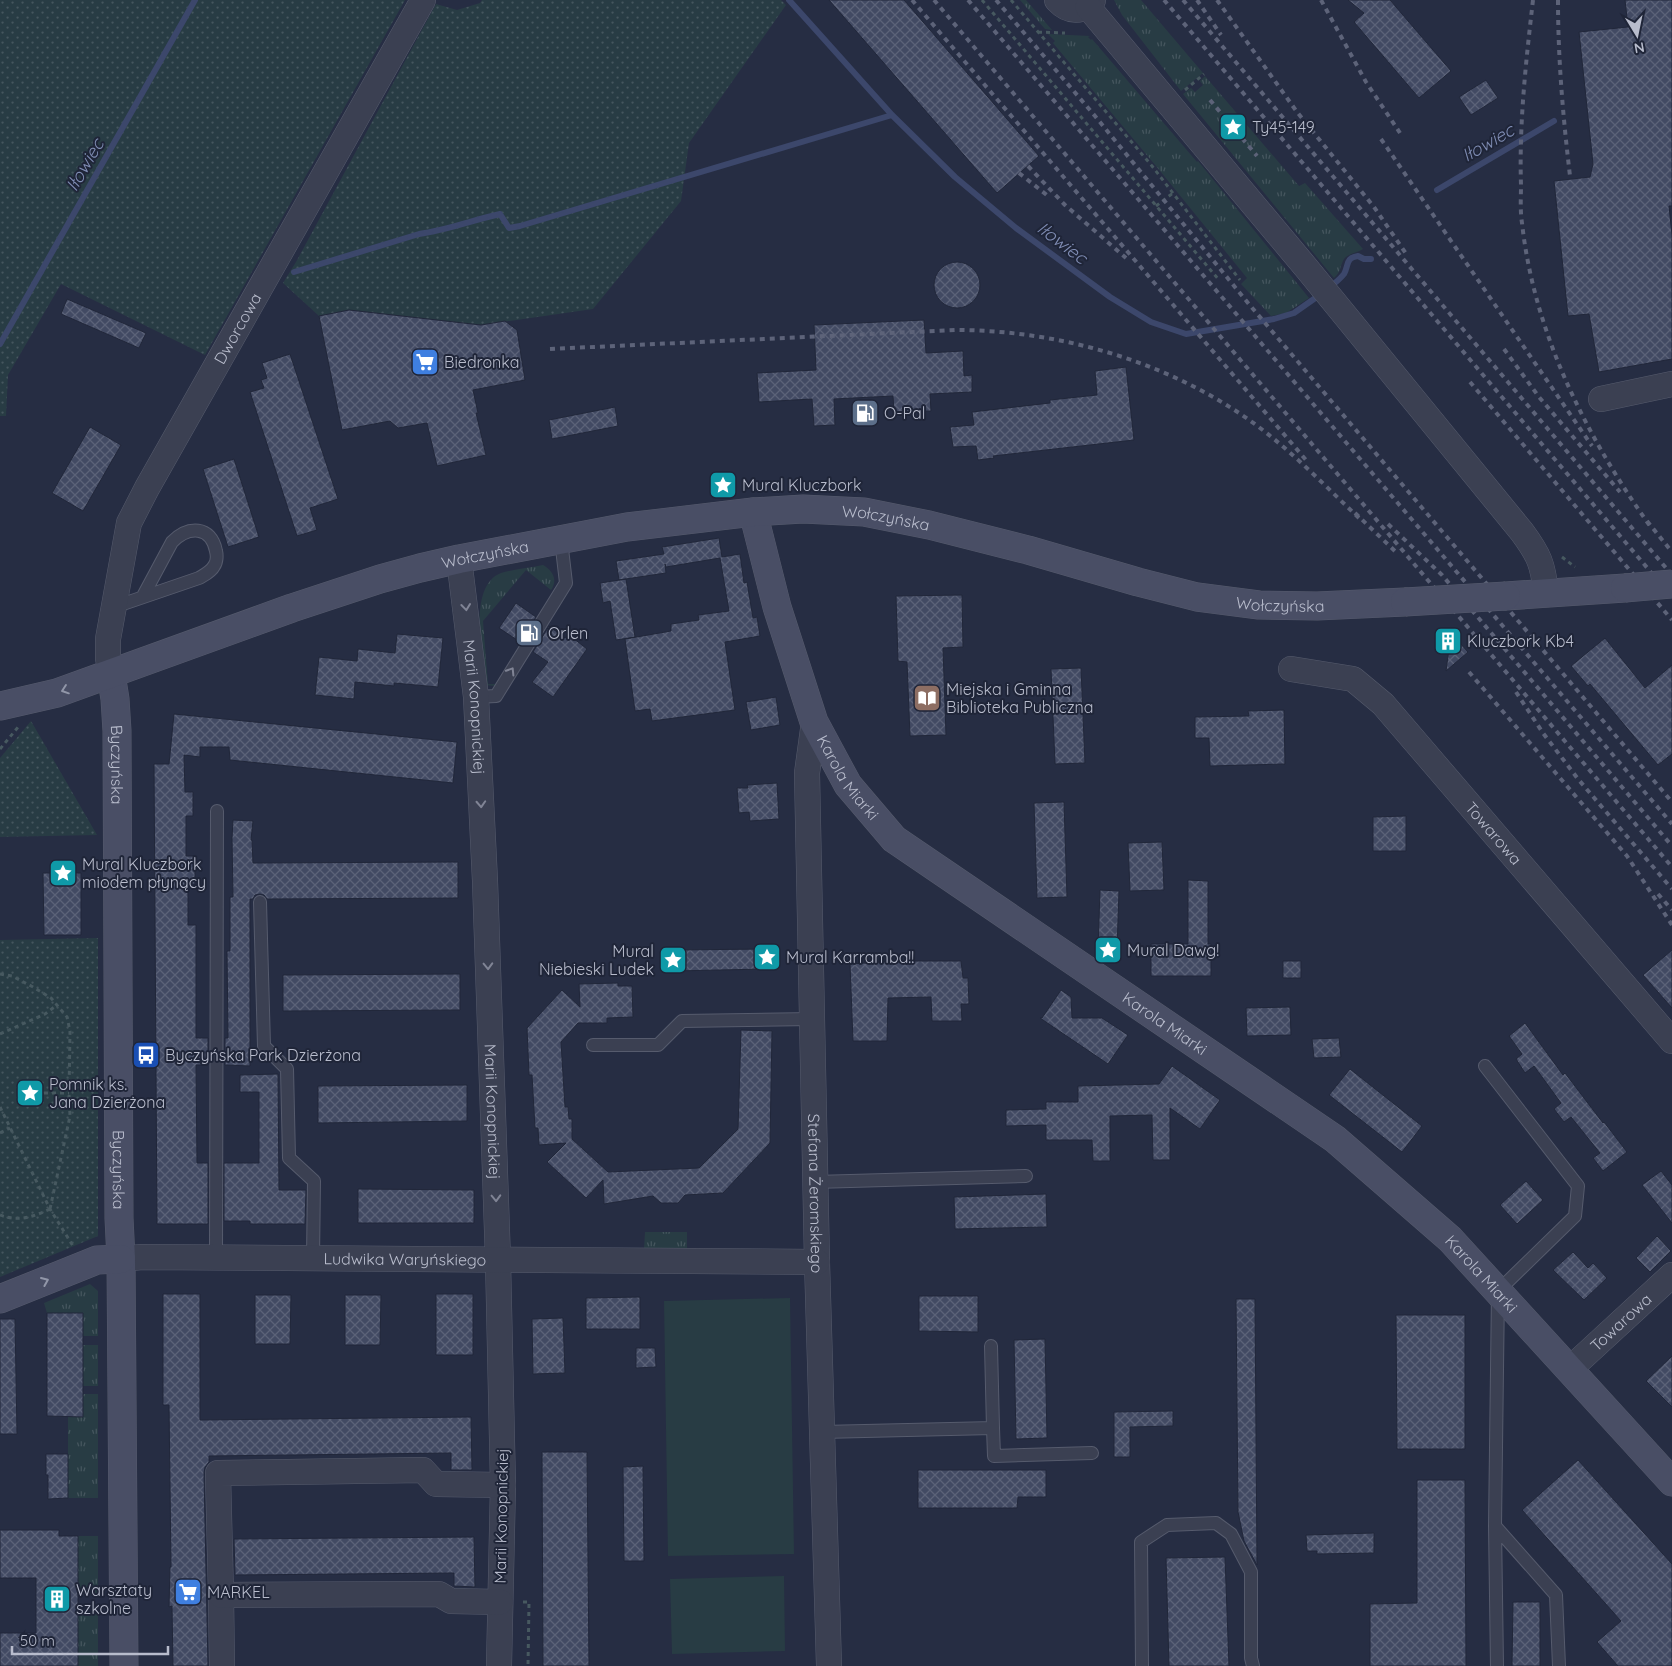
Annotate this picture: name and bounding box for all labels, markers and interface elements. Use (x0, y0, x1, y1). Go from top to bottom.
north arrow (1612, 10, 1662, 60)
text: N (1633, 38, 1646, 58)
place icon: Ty45-149 (1218, 112, 1248, 142)
place label: Ty45-149 (1252, 117, 1315, 137)
water label: Iłowiec (1458, 118, 1519, 167)
water label: Iłowiec (61, 133, 109, 195)
water label: Iłowiec (1033, 216, 1093, 270)
street label: Dworcowa (209, 289, 265, 368)
supermarket icon: Biedronka (410, 347, 440, 377)
place label: Biedronka (444, 352, 520, 372)
fuel station icon: O-Pal (850, 398, 880, 428)
place label: O-Pal (884, 403, 925, 423)
place icon: Mural Kluczbork (708, 470, 738, 500)
place label: Mural Kluczbork (742, 475, 862, 495)
street label: Wołczyńska (842, 501, 931, 535)
street label: Wołczyńska (439, 536, 530, 573)
street label: Wołczyńska (1235, 592, 1325, 616)
one-way arrow (460, 603, 471, 611)
fuel station icon: Orlen (514, 618, 544, 648)
place label: Orlen (548, 623, 588, 643)
building icon: Kluczbork Kb4 (1433, 626, 1463, 656)
place label: Kluczbork Kb4 (1467, 631, 1574, 651)
street label: Marii Konopnickiej (459, 638, 490, 775)
one-way arrow (505, 667, 515, 676)
place label: Miejska i Gminna Biblioteka Publiczna (946, 679, 1094, 717)
library icon: Miejska i Gminna Biblioteka Publiczna (912, 683, 942, 713)
one-way arrow (62, 684, 70, 694)
street label: Byczyńska (107, 724, 127, 804)
street label: Karola Miarki (813, 731, 883, 824)
street label: Towarowa (1461, 798, 1526, 869)
one-way arrow (476, 800, 487, 808)
place label: Mural Kluczbork miodem płynący (82, 854, 206, 892)
place icon: Mural Kluczbork miodem płynący (48, 858, 78, 888)
place icon: Mural Dawg! (1093, 935, 1123, 965)
place label: Mural Dawg! (1127, 940, 1219, 960)
place label: Mural Niebieski Ludek (539, 941, 654, 979)
place icon: Mural Karramba!! (752, 942, 782, 972)
place icon: Mural Niebieski Ludek (658, 945, 688, 975)
place label: Mural Karramba!! (786, 947, 914, 967)
one-way arrow (483, 962, 493, 970)
street label: Karola Miarki (1119, 987, 1211, 1059)
bus stop icon: Byczyńska Park Dzierżona (131, 1040, 161, 1070)
street label: Marii Konopnickiej (481, 1044, 505, 1180)
place label: Byczyńska Park Dzierżona (165, 1045, 361, 1065)
place label: Pomnik ks. Jana Dzierżona (49, 1074, 165, 1112)
place icon: Pomnik ks. Jana Dzierżona (15, 1078, 45, 1108)
street label: Stefana Żeromskiego (804, 1114, 827, 1273)
street label: Byczyńska (109, 1130, 129, 1209)
one-way arrow (491, 1195, 501, 1203)
street label: Karola Miarki (1441, 1231, 1522, 1317)
street label: Ludwika Waryńskiego (323, 1248, 486, 1270)
one-way arrow (40, 1276, 49, 1287)
street label: Towarowa (1586, 1289, 1656, 1356)
street label: Marii Konopnickiej (490, 1448, 512, 1584)
supermarket icon: MARKEL (173, 1577, 203, 1607)
place label: Warsztaty szkolne (76, 1580, 152, 1618)
place label: MARKEL (207, 1582, 270, 1602)
building icon: Warsztaty szkolne (42, 1584, 72, 1614)
scale bar (12, 1624, 169, 1656)
text: 50 m (20, 1631, 55, 1650)

